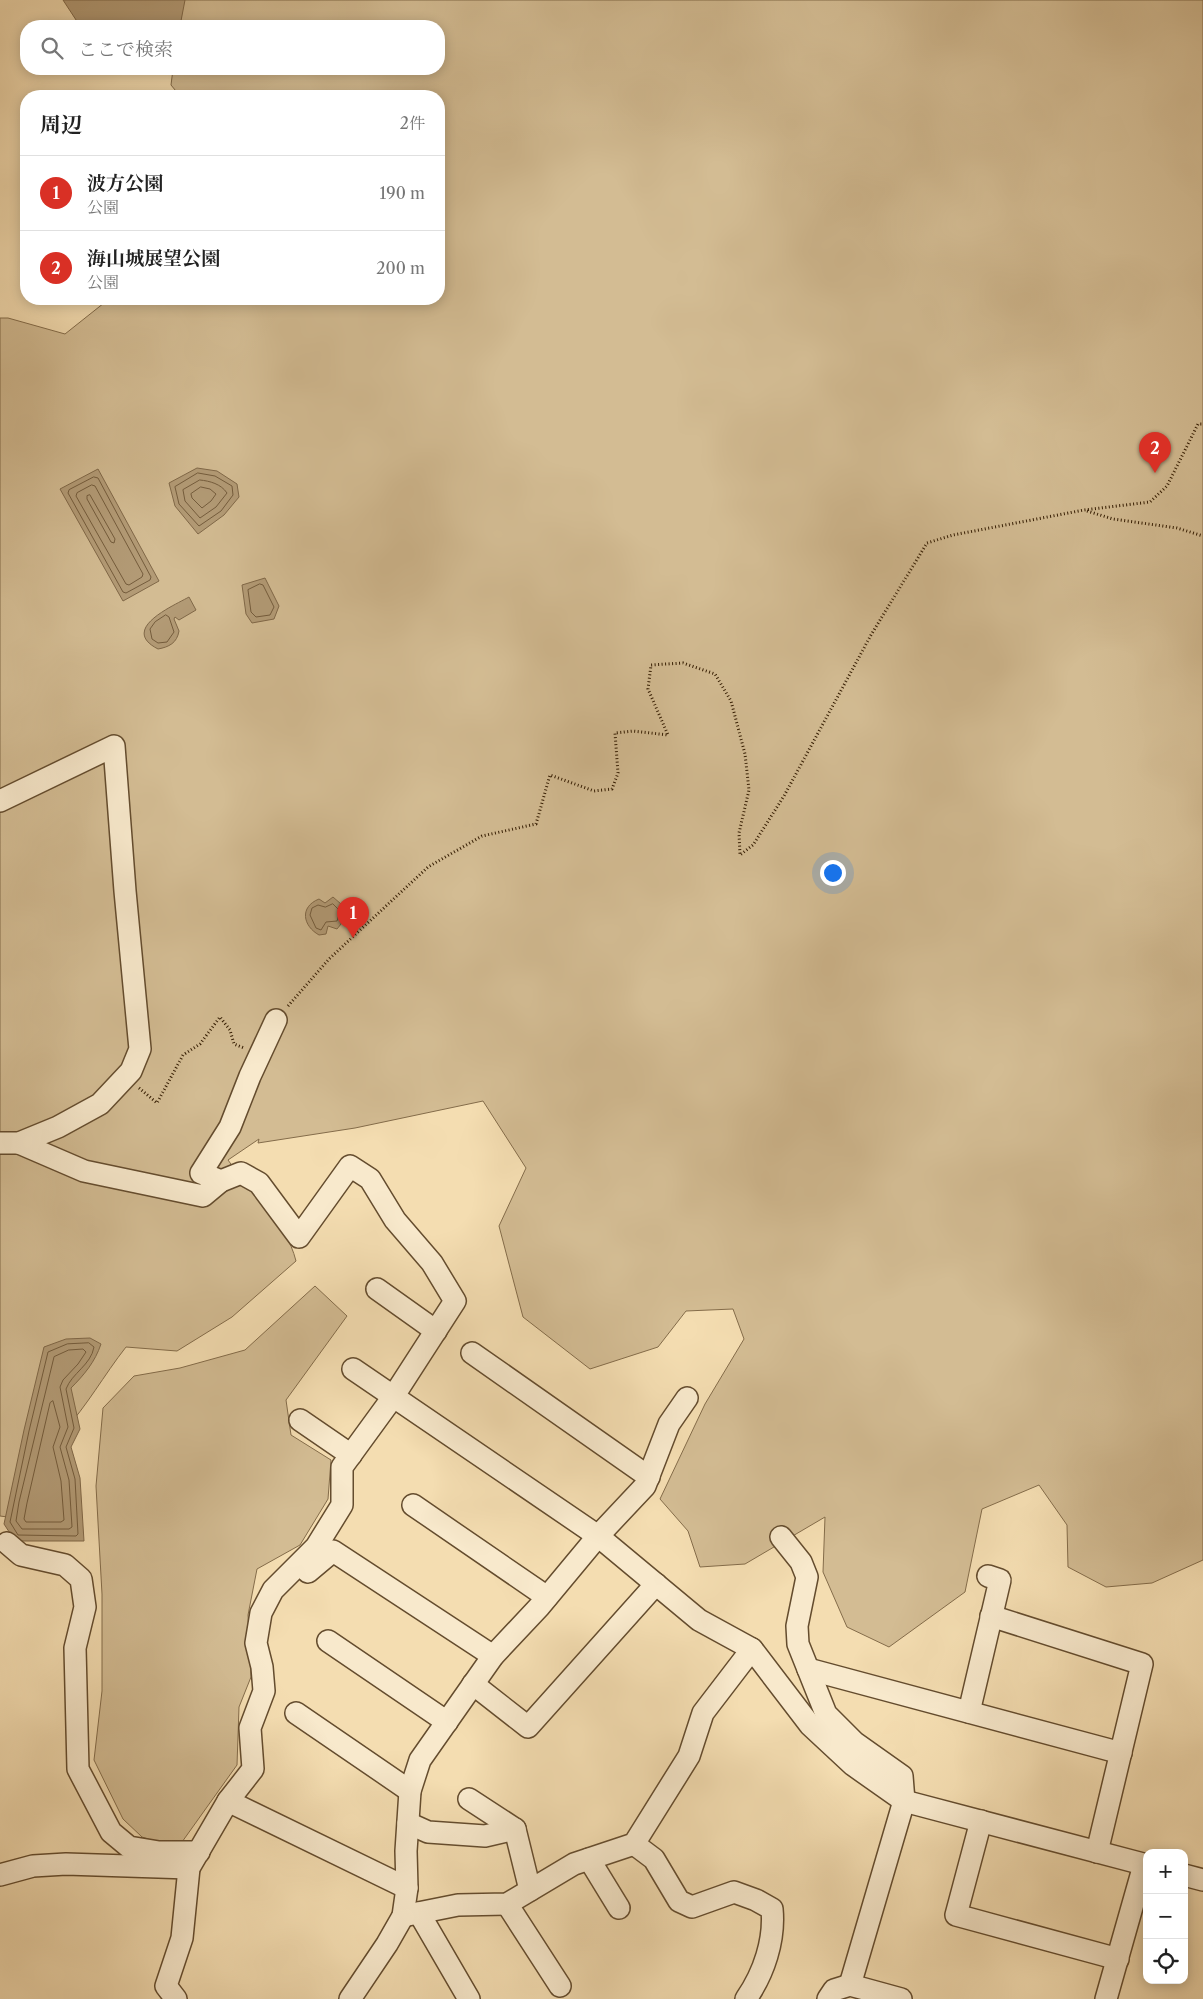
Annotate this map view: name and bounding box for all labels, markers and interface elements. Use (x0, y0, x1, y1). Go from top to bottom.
search box (20, 20, 445, 75)
icon: search (38, 34, 66, 62)
text: ここで検索 (78, 38, 173, 61)
text: 周辺 (40, 112, 82, 137)
text: 2件 (400, 113, 425, 133)
text: 波方公園 (87, 172, 163, 195)
text: 1 (52, 183, 60, 203)
text: 190 m (380, 183, 425, 203)
text: 公園 (87, 197, 119, 217)
text: 海山城展望公園 (87, 247, 220, 270)
text: 2 (51, 258, 61, 278)
text: 200 m (376, 258, 425, 278)
text: 公園 (87, 272, 119, 292)
pin: 2 (1139, 432, 1171, 473)
your location (820, 860, 846, 886)
pin: 1 (337, 897, 369, 938)
map controls (1143, 1849, 1188, 1984)
button: + (1143, 1849, 1188, 1894)
button: − (1143, 1894, 1188, 1939)
button: locate (1143, 1939, 1188, 1984)

